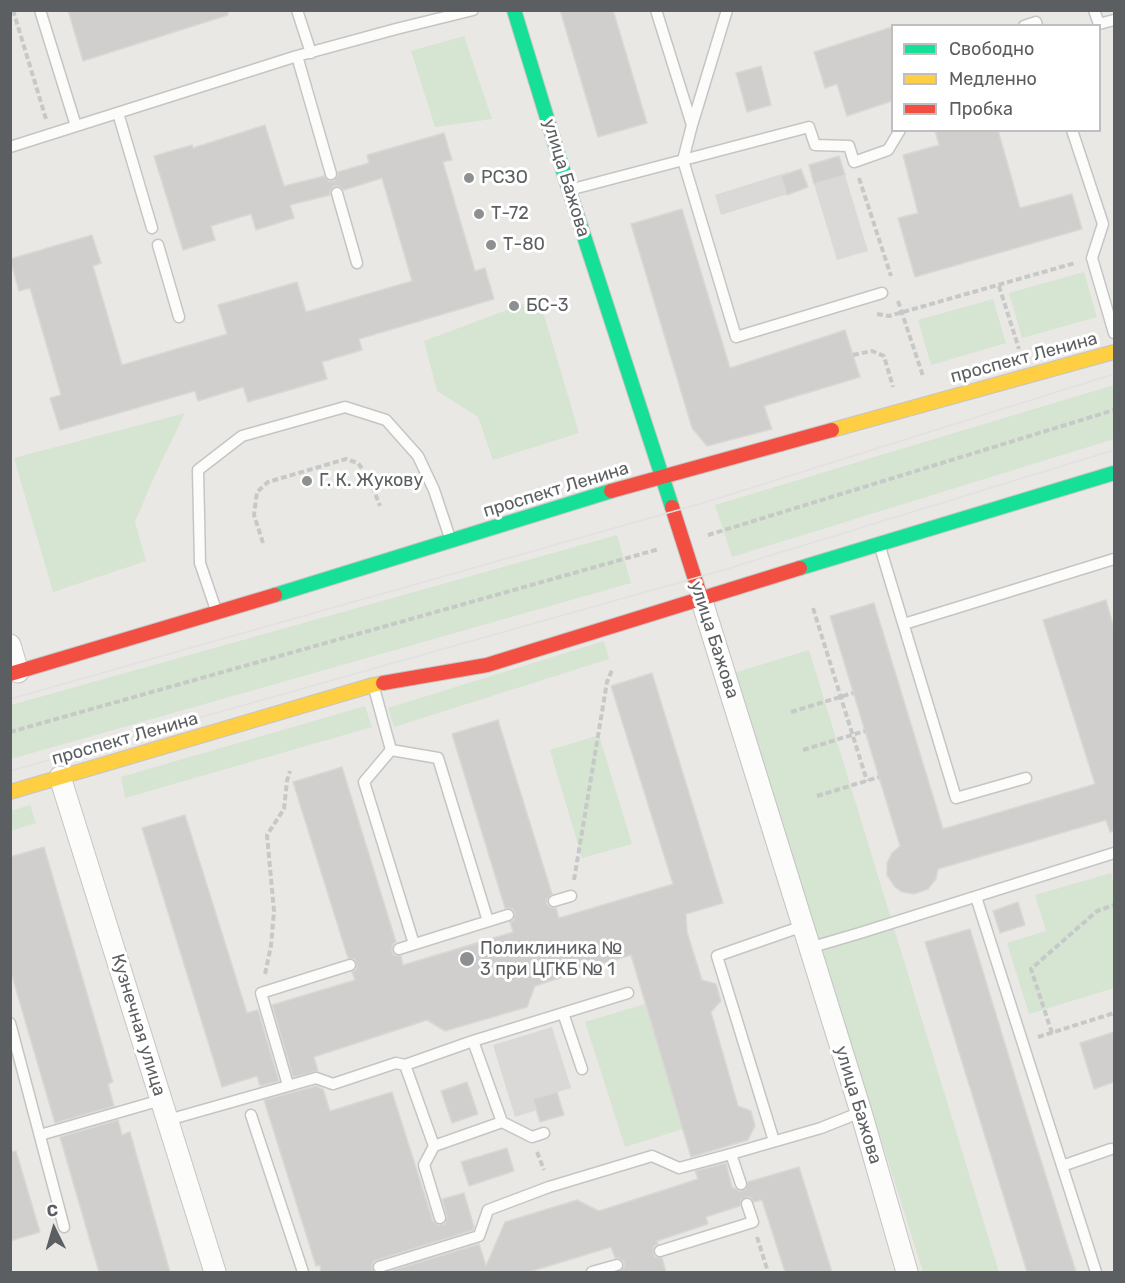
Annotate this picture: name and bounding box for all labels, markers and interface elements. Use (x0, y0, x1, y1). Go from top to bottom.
legend (891, 24, 1101, 132)
text: Свободно (949, 38, 1034, 60)
text: Медленно (949, 68, 1037, 90)
text: Пробка (949, 98, 1013, 120)
street label: улица Бажова (538, 116, 594, 240)
place label: РСЗО (481, 167, 528, 189)
marker: РСЗО (462, 171, 476, 185)
place label: Т-72 (491, 203, 529, 225)
marker: Т-72 (472, 207, 486, 221)
place label: Т-80 (503, 234, 545, 256)
marker: Т-80 (484, 238, 498, 252)
place label: БС-3 (526, 295, 569, 317)
marker: БС-3 (507, 299, 521, 313)
street label: проспект Ленина (948, 328, 1100, 388)
street label: проспект Ленина (481, 458, 631, 522)
place label: Г. К. Жукову (319, 470, 423, 492)
marker: Г. К. Жукову (300, 474, 314, 488)
street label: улица Бажова (685, 578, 743, 702)
street label: проспект Ленина (49, 708, 201, 770)
place label: Поликлиника № 3 при ЦГКБ № 1 (480, 938, 622, 980)
marker: Поликлиника № 3 при ЦГКБ № 1 (458, 950, 476, 968)
street label: Кузнечная улица (106, 951, 170, 1099)
street label: улица Бажова (830, 1043, 886, 1167)
north arrow (24, 1199, 84, 1259)
text: С (46, 1201, 59, 1221)

